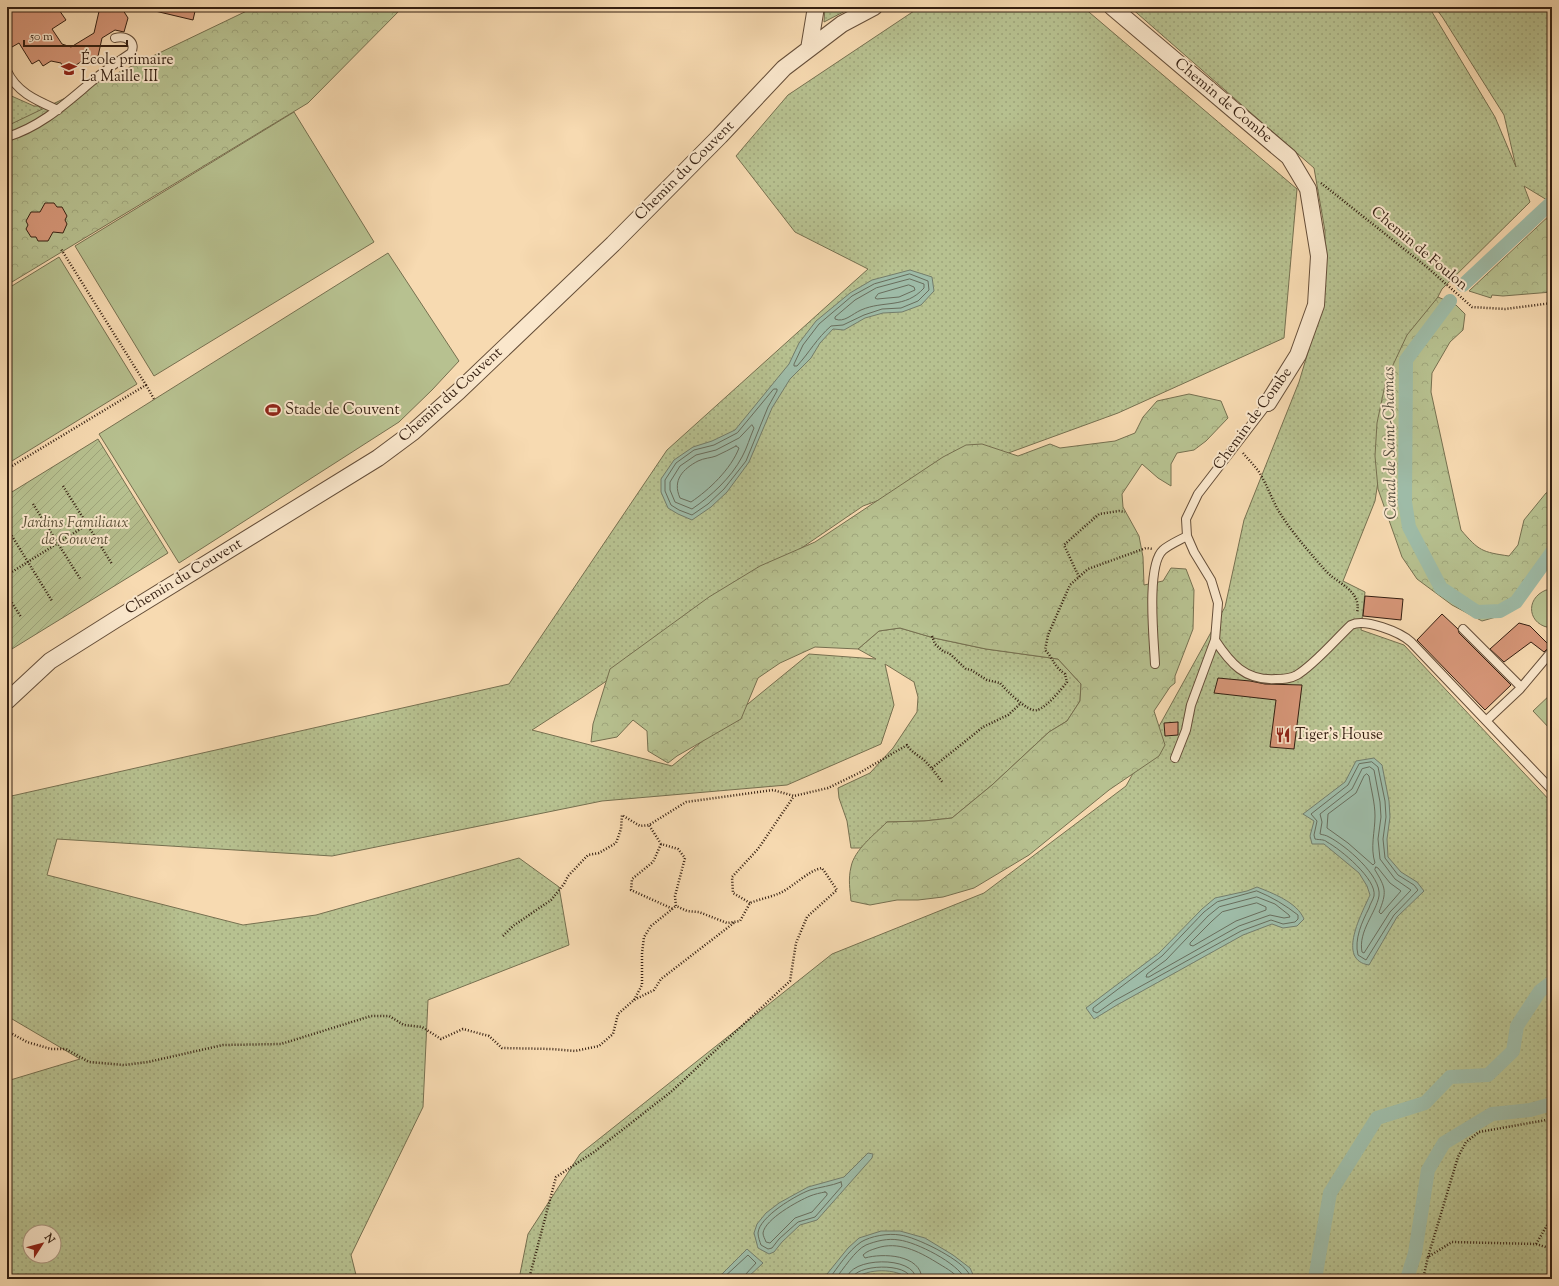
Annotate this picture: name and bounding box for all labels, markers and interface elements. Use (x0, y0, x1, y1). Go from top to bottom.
scale bar (24, 22, 127, 48)
text: 50 m (29, 28, 53, 46)
place label: École primaire La Maille III (81, 49, 174, 88)
street label: Chemin de Combe (1169, 54, 1277, 148)
school or university icon: École primaire La Maille III (60, 60, 78, 78)
street label: Chemin du Couvent (630, 116, 740, 226)
street label: Chemin de Foulon (1366, 202, 1472, 296)
street label: Chemin du Couvent (394, 343, 508, 447)
street label: Chemin de Combe (1209, 363, 1297, 475)
water label: Canal de Saint-Chamas (1378, 366, 1404, 520)
place label: Stade de Couvent (285, 400, 400, 421)
sports icon: Stade de Couvent (264, 401, 282, 419)
park label: Jardins Familiaux de Couvent (21, 513, 128, 551)
street label: Chemin du Couvent (121, 534, 247, 620)
place label: Tiger's House (1295, 725, 1383, 746)
restaurant icon: Tiger's House (1274, 726, 1292, 744)
north arrow (22, 1224, 62, 1264)
text: N (40, 1230, 58, 1247)

